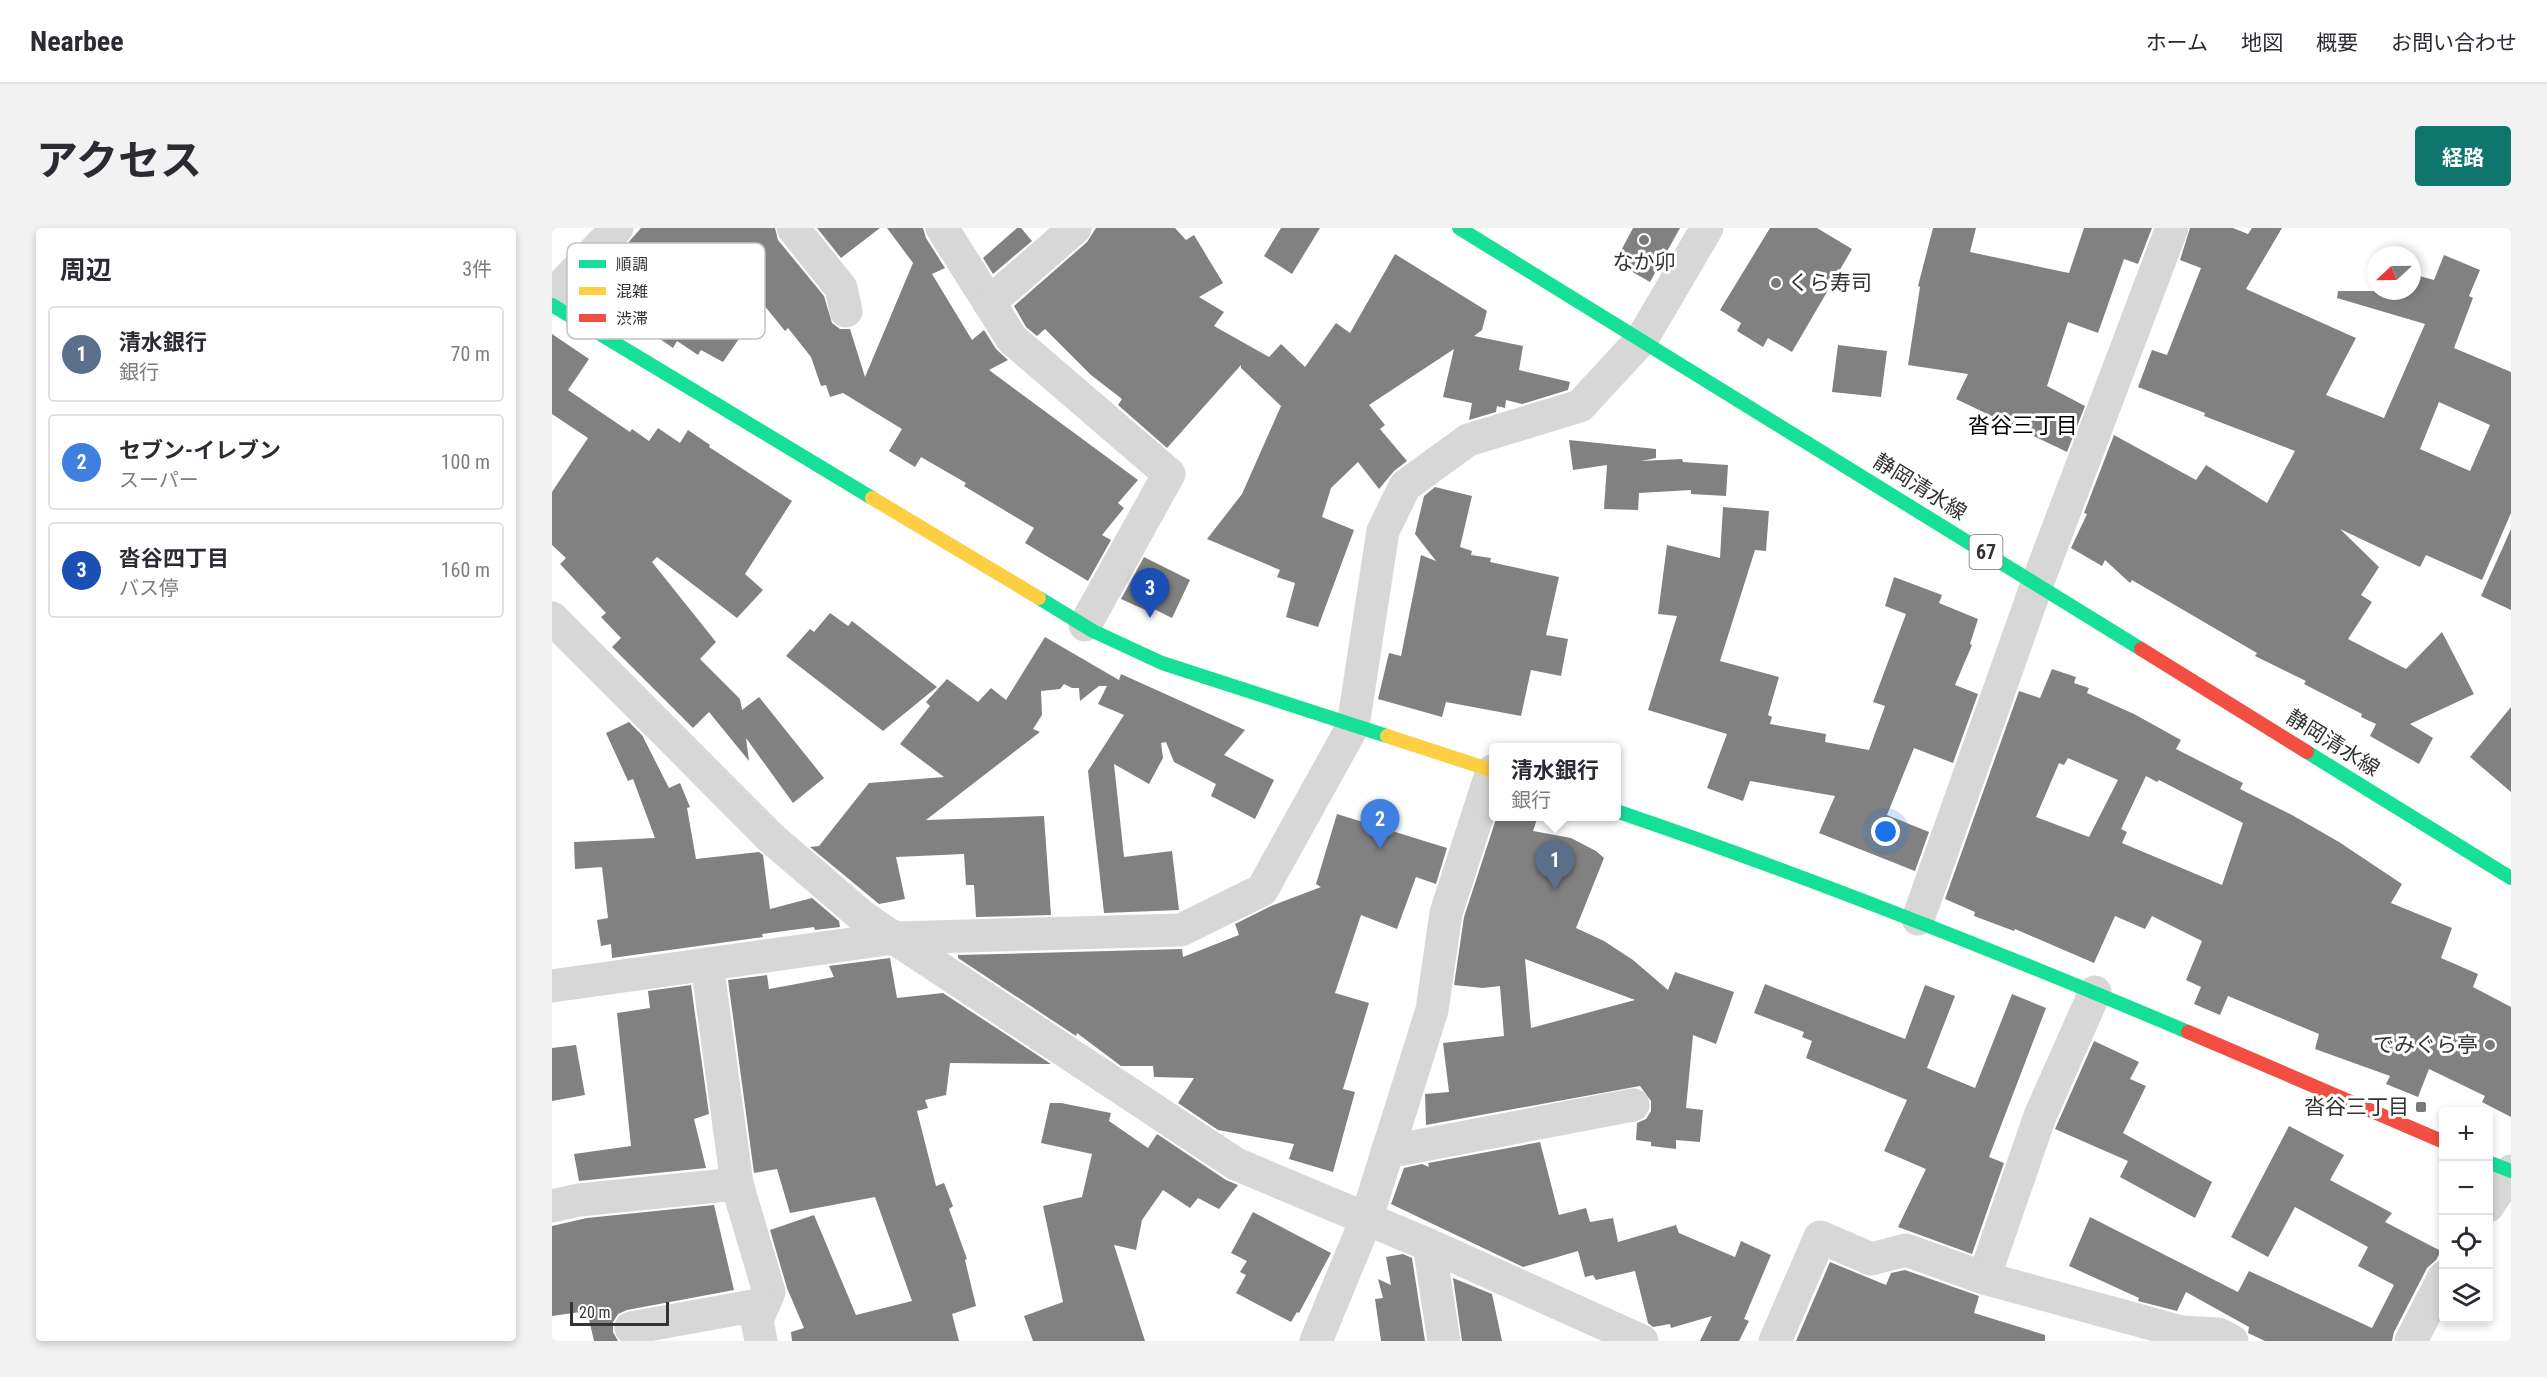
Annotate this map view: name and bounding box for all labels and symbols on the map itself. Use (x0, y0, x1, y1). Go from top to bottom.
marker: なか卯 (1637, 233, 1651, 247)
legend (567, 243, 765, 339)
north arrow (2367, 246, 2421, 300)
place label: なか卯 (1613, 250, 1676, 274)
text: 順調 (616, 255, 648, 274)
place label: くら寿司 (1788, 271, 1872, 295)
marker: くら寿司 (1769, 276, 1783, 290)
text: 混雑 (616, 282, 648, 301)
text: 渋滞 (616, 309, 648, 328)
district label: 沓谷三丁目 (1968, 413, 2078, 438)
street label: 静岡清水線 (1869, 449, 1971, 525)
road number: 67 (1970, 535, 2002, 569)
pin: 3 (1130, 568, 1170, 618)
street label: 静岡清水線 (2282, 705, 2384, 781)
pin: 2 (1360, 800, 1400, 849)
your location (1871, 817, 1900, 846)
pin: 1 (1536, 840, 1574, 890)
place label: でみぐら亭 (2373, 1033, 2478, 1057)
marker: でみぐら亭 (2483, 1038, 2497, 1052)
place label: 沓谷三丁目 (2304, 1095, 2409, 1119)
marker: 沓谷三丁目 (2414, 1100, 2428, 1114)
scale bar (570, 1299, 669, 1326)

